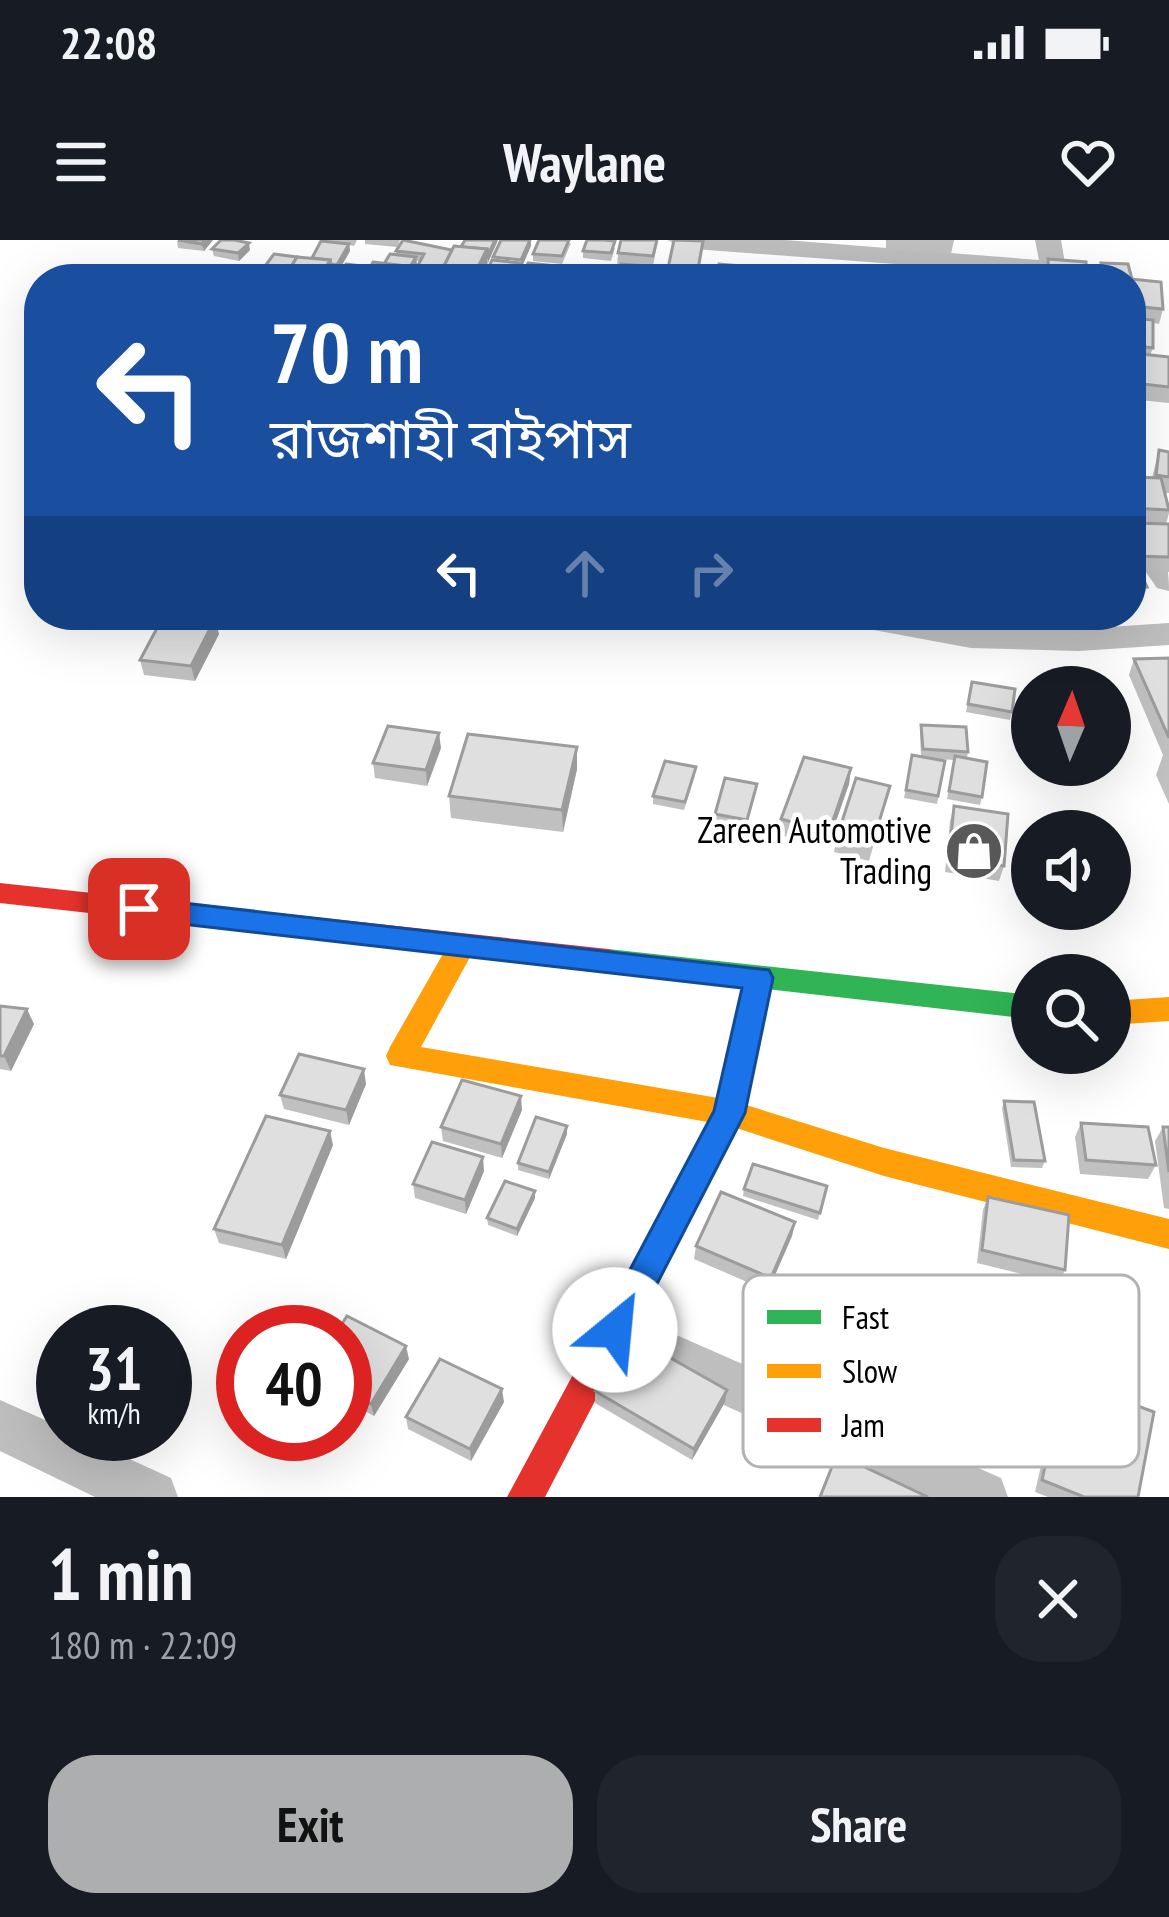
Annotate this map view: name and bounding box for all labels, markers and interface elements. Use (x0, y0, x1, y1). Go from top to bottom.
text: 22:08 (60, 13, 157, 71)
text: Waylane (503, 127, 666, 197)
icon: menu (48, 129, 114, 195)
icon: heart (1055, 129, 1121, 195)
text: 70 m (270, 297, 423, 406)
icon: left (72, 312, 228, 468)
text: রাজশাহী বাইপাস (270, 403, 631, 473)
icon: left (426, 540, 492, 606)
icon: ahead (552, 540, 618, 606)
icon: right (678, 540, 744, 606)
north arrow (1011, 666, 1131, 786)
map controls (1011, 666, 1131, 1074)
place label: Zareen Automotive Trading (697, 806, 932, 894)
button: sound (1011, 810, 1131, 930)
shop icon: Zareen Automotive Trading (943, 820, 1005, 882)
pin (88, 858, 190, 960)
icon: arrive (106, 876, 172, 942)
button: search (1011, 954, 1131, 1074)
position arrow (552, 1267, 678, 1393)
legend (743, 1275, 1139, 1467)
text: Fast (842, 1295, 889, 1338)
speed limit sign: 40 (216, 1305, 372, 1461)
text: 31 (85, 1329, 143, 1407)
text: Slow (842, 1349, 898, 1392)
text: km/h (87, 1393, 141, 1432)
text: Jam (841, 1403, 885, 1446)
text: 1 min (48, 1527, 193, 1620)
button: close (995, 1536, 1121, 1662)
text: 180 m · 22:09 (48, 1619, 237, 1670)
button: Exit (48, 1755, 573, 1893)
button: Share (597, 1755, 1121, 1893)

